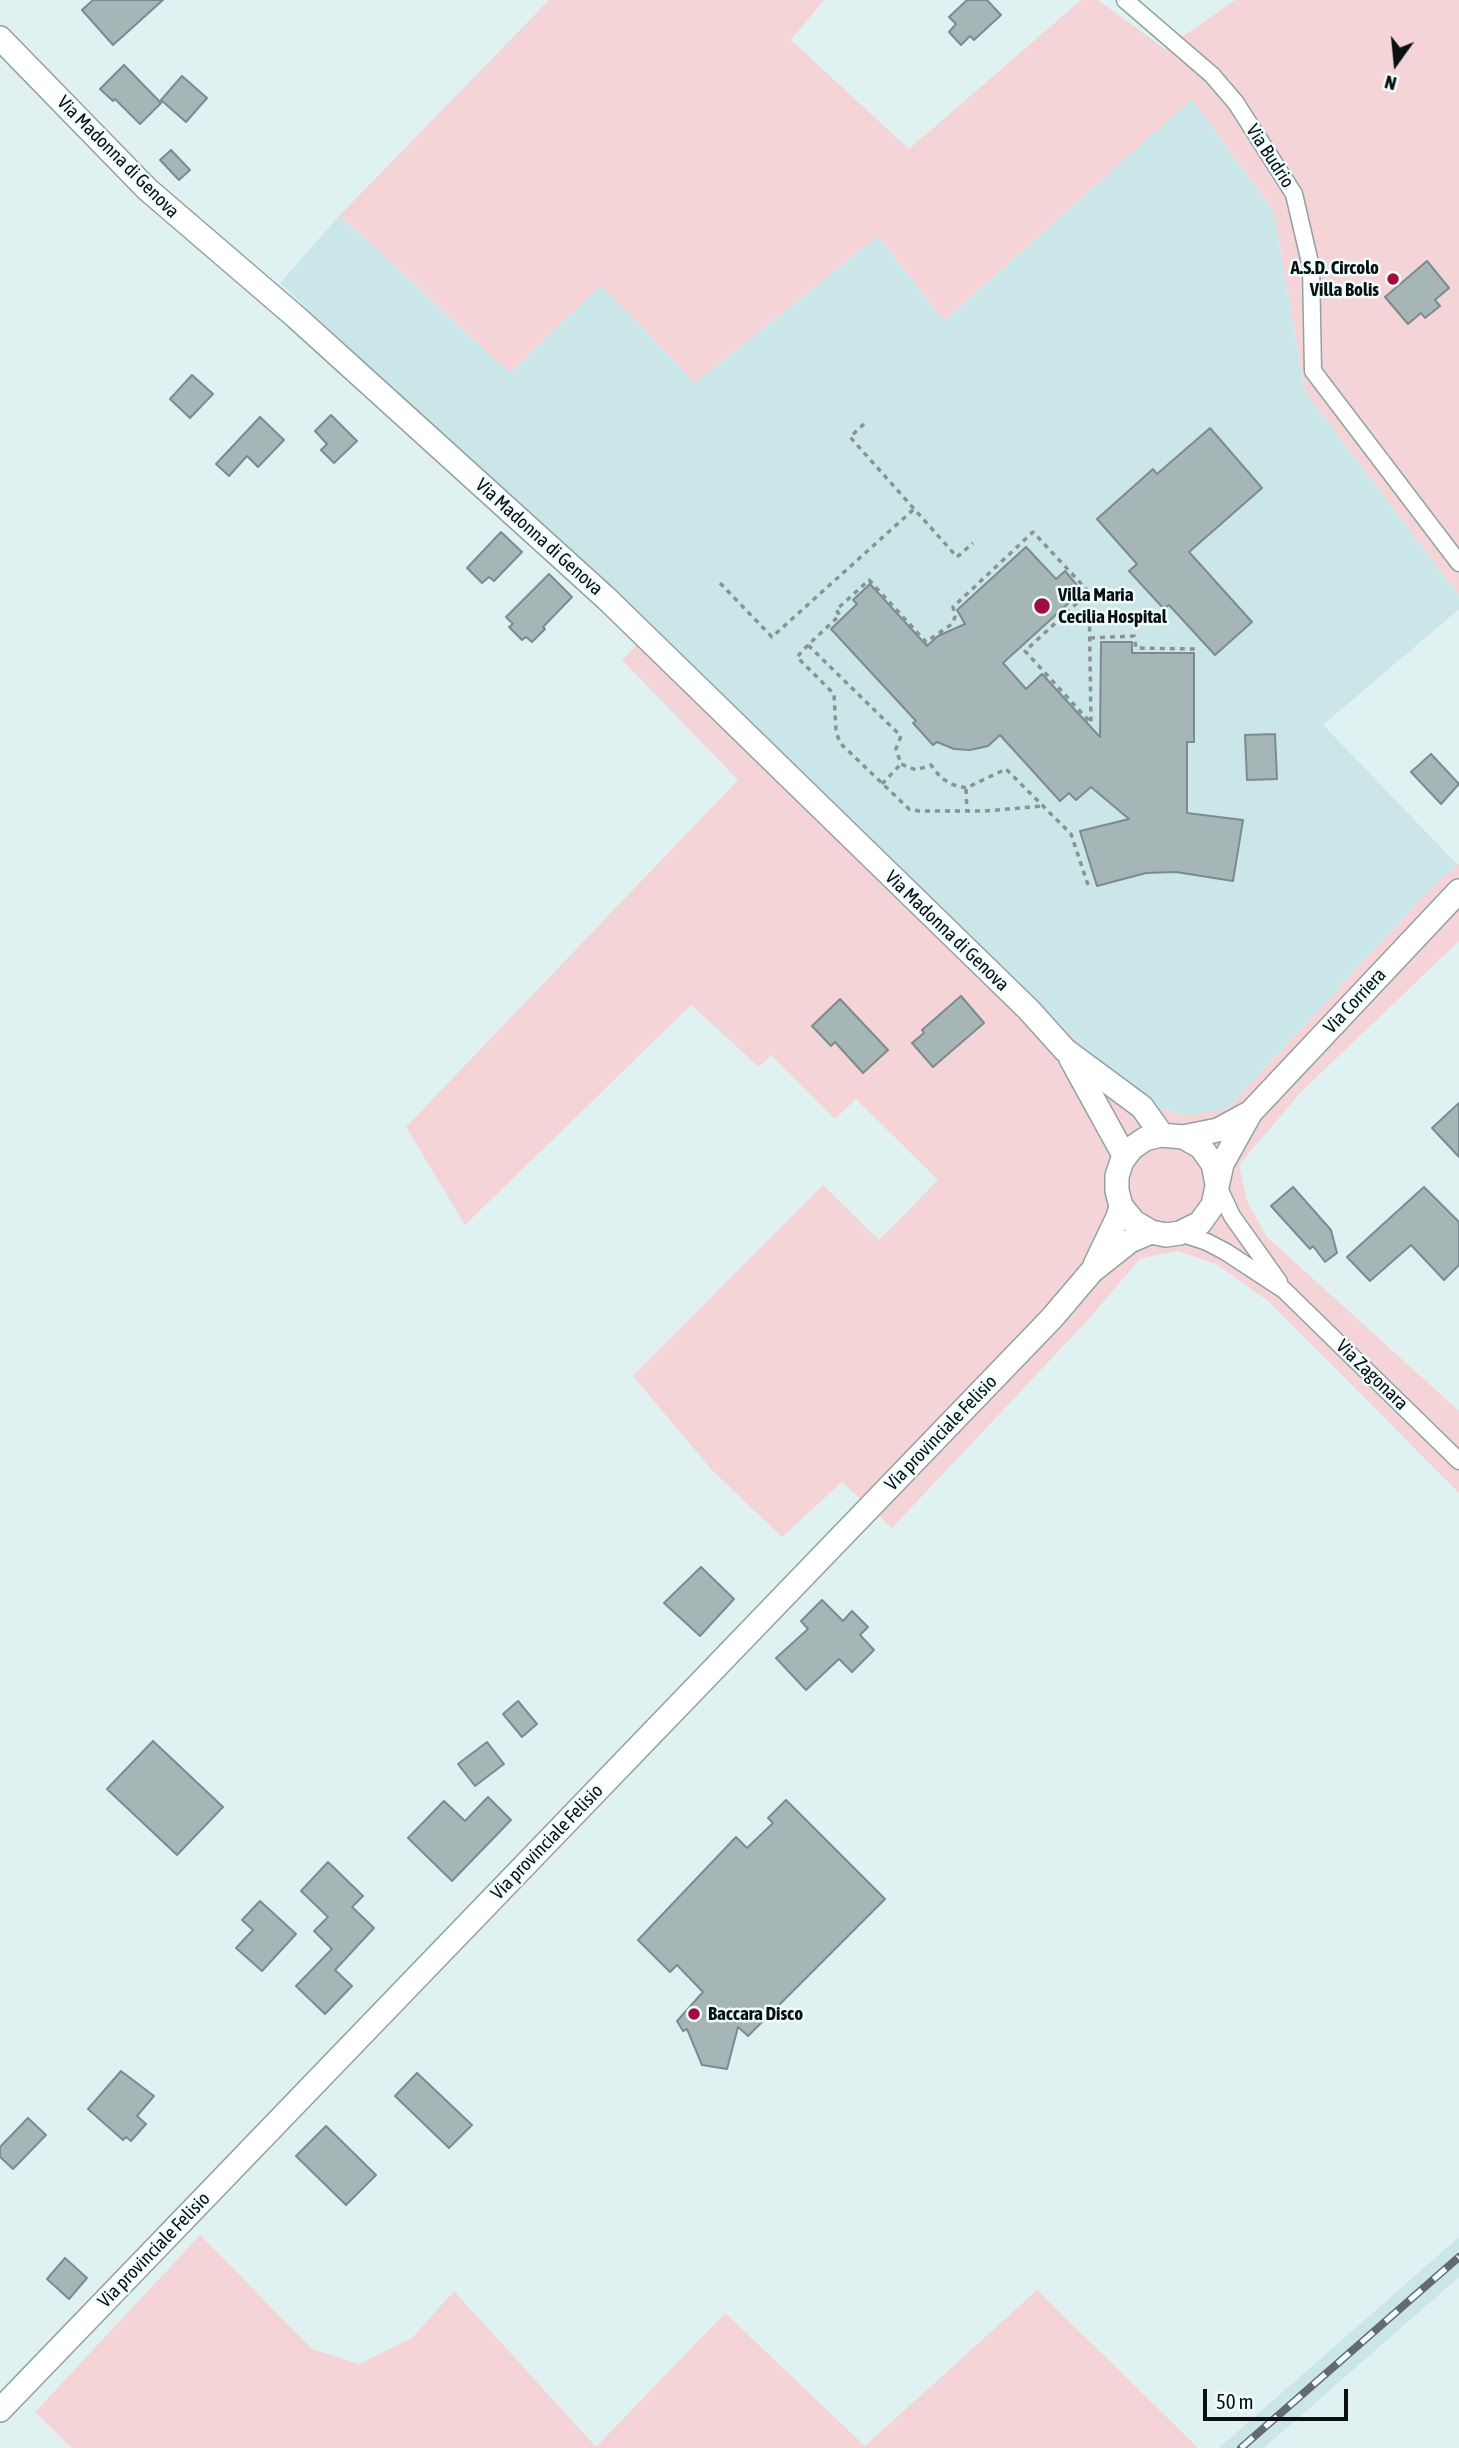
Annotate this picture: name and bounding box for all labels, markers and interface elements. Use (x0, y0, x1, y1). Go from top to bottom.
north arrow (1361, 28, 1431, 98)
text: N (1382, 71, 1399, 95)
street label: Via Madonna di Genova (52, 91, 184, 223)
street label: Via Budrio (1241, 120, 1299, 192)
place label: A.S.D. Circolo Villa Bolis (1290, 257, 1379, 301)
marker: A.S.D. Circolo Villa Bolis (1385, 271, 1401, 287)
street label: Via Madonna di Genova (471, 474, 607, 600)
place label: Villa Maria Cecilia Hospital (1058, 584, 1167, 628)
marker: Villa Maria Cecilia Hospital (1032, 596, 1052, 616)
street label: Via Madonna di Genova (880, 866, 1014, 996)
street label: Via Corriera (1319, 964, 1391, 1038)
street label: Via Zagonara (1331, 1335, 1413, 1415)
street label: Via provinciale Felisio (880, 1371, 1002, 1495)
street label: Via provinciale Felisio (486, 1780, 608, 1904)
place label: Baccara Disco (708, 2003, 803, 2025)
marker: Baccara Disco (686, 2006, 702, 2022)
street label: Via provinciale Felisio (93, 2188, 215, 2312)
scale bar (1207, 2374, 1352, 2418)
text: 50 m (1216, 2389, 1254, 2413)

